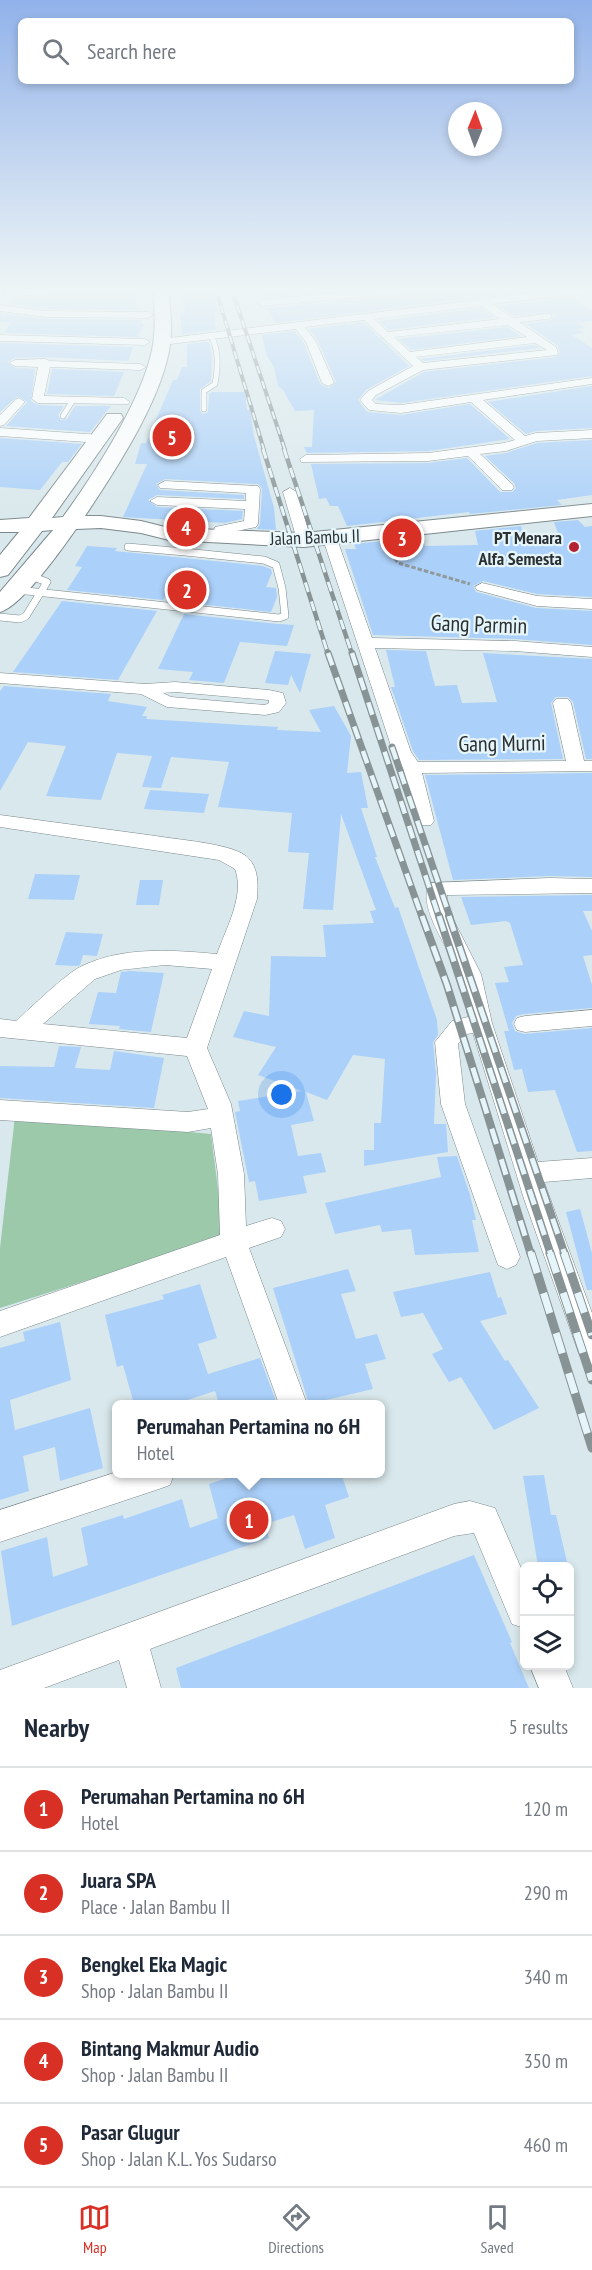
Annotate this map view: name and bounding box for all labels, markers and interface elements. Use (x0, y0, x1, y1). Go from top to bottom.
search box (18, 18, 574, 84)
icon: search (39, 35, 72, 68)
text: Search here (87, 37, 176, 65)
north arrow (448, 102, 502, 156)
pin: 5 (152, 414, 192, 460)
pin: 4 (166, 504, 206, 550)
pin: 3 (382, 516, 422, 560)
street label: Jalan Bambu II (269, 524, 360, 550)
place label: PT Menara Alfa Semesta (477, 526, 562, 570)
marker: PT Menara Alfa Semesta (567, 540, 581, 554)
pin: 2 (168, 568, 207, 612)
street label: Gang Parmin (430, 608, 528, 640)
street label: Gang Murni (458, 728, 546, 758)
your location (267, 1080, 296, 1109)
popup (112, 1400, 385, 1478)
text: Perumahan Pertamina no 6H (137, 1412, 360, 1440)
text: Hotel (137, 1440, 174, 1466)
pin: 1 (230, 1498, 268, 1543)
map controls (520, 1562, 574, 1670)
button: locate (520, 1562, 574, 1616)
button: layers (520, 1616, 574, 1670)
text: Nearby (24, 1711, 89, 1744)
text: 5 results (509, 1714, 568, 1740)
text: Perumahan Pertamina no 6H (81, 1782, 305, 1810)
text: 1 (39, 1796, 48, 1822)
text: 120 m (524, 1796, 568, 1822)
text: Hotel (81, 1810, 119, 1836)
text: Juara SPA (81, 1866, 156, 1894)
text: 2 (39, 1880, 48, 1906)
text: 290 m (524, 1880, 568, 1906)
text: Place · Jalan Bambu II (81, 1894, 230, 1920)
text: Bengkel Eka Magic (81, 1950, 227, 1978)
text: 3 (39, 1964, 48, 1990)
text: 340 m (524, 1964, 568, 1990)
text: Shop · Jalan Bambu II (81, 1978, 228, 2004)
text: Bintang Makmur Audio (81, 2034, 259, 2062)
text: 4 (39, 2048, 48, 2074)
text: 350 m (524, 2048, 568, 2074)
text: Shop · Jalan Bambu II (81, 2062, 228, 2088)
text: Pasar Glugur (81, 2118, 180, 2146)
text: 5 (39, 2132, 48, 2158)
text: 460 m (524, 2132, 568, 2158)
text: Shop · Jalan K.L. Yos Sudarso (81, 2146, 277, 2172)
tab: Map (78, 2201, 111, 2257)
tab: Directions (268, 2201, 324, 2257)
tab: Saved (481, 2201, 514, 2257)

